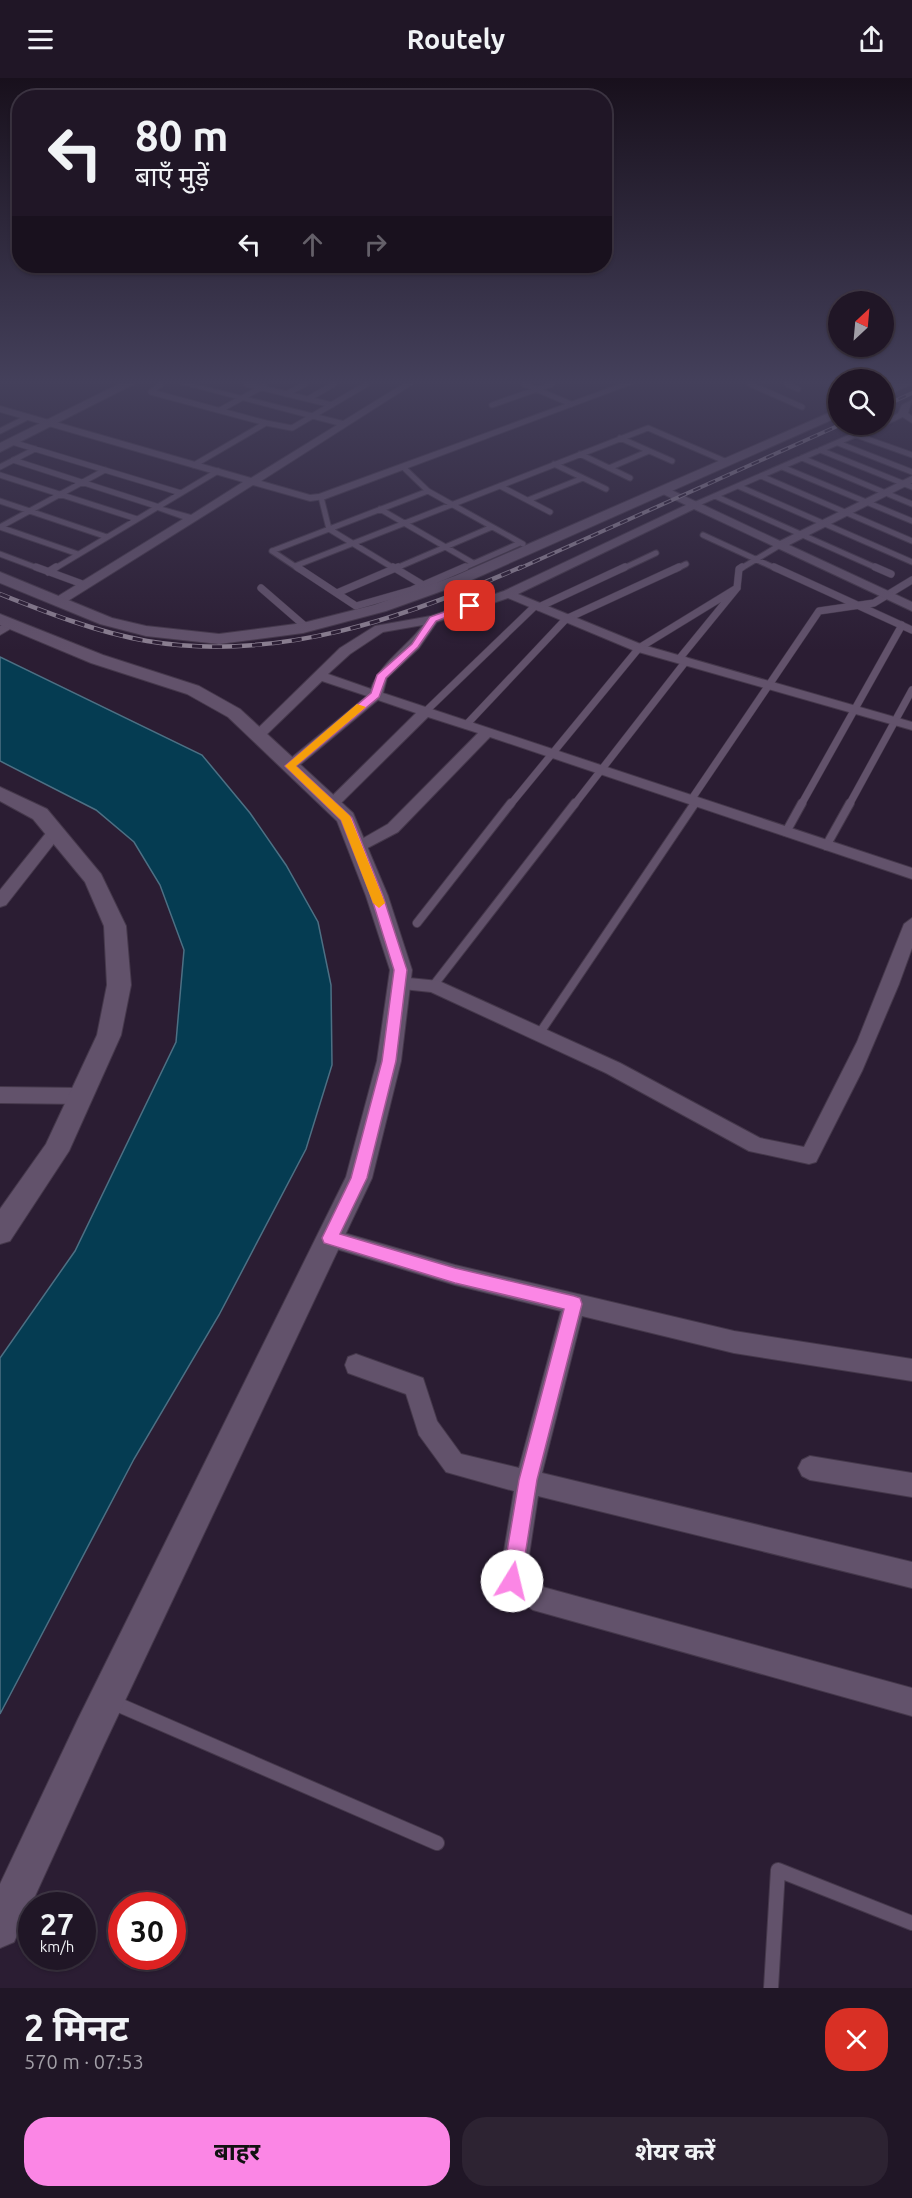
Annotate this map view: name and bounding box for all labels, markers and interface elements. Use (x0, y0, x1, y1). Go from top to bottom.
icon: menu (24, 23, 57, 56)
icon: share (855, 23, 888, 56)
text: Routely (407, 24, 505, 54)
text: 80 m (135, 112, 229, 159)
icon: left (36, 114, 114, 192)
text: बाएँ मुड़ें (135, 161, 209, 191)
icon: left (233, 228, 266, 261)
icon: ahead (296, 228, 329, 261)
icon: right (359, 228, 392, 261)
north arrow (828, 291, 894, 357)
map controls (828, 291, 894, 435)
button: search (828, 369, 894, 435)
pin (444, 580, 495, 631)
icon: arrive (453, 589, 486, 622)
position arrow (480, 1549, 544, 1613)
speed limit sign: 30 (108, 1892, 186, 1970)
text: 27 (40, 1907, 74, 1941)
text: km/h (40, 1938, 74, 1955)
text: 2 मिनट (24, 2007, 128, 2048)
button: close (825, 2008, 888, 2071)
text: 570 m · 07:53 (24, 2050, 144, 2073)
button: बाहर (24, 2117, 450, 2186)
button: शेयर करें (462, 2117, 888, 2186)

